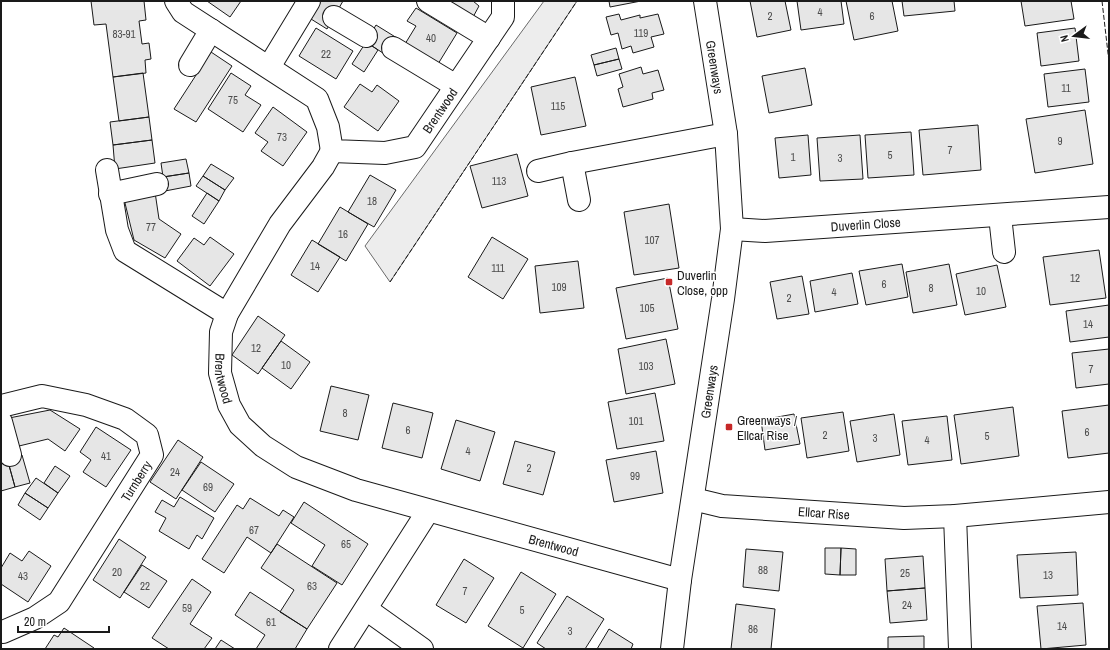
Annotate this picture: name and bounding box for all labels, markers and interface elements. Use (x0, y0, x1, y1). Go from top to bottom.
house number: 4 (817, 5, 823, 19)
house number: 2 (767, 9, 773, 23)
house number: 6 (869, 9, 875, 23)
north arrow (1054, 16, 1094, 56)
house number: 119 (634, 26, 648, 40)
house number: 83-91 (112, 27, 136, 41)
house number: 40 (426, 31, 436, 45)
text: N (1057, 34, 1072, 44)
street label: Greenways (702, 39, 727, 95)
house number: 22 (321, 47, 331, 61)
house number: 11 (1061, 81, 1071, 95)
street label: Brentwood (419, 85, 462, 137)
house number: 75 (228, 93, 238, 107)
house number: 115 (551, 99, 565, 113)
house number: 73 (277, 130, 287, 144)
house number: 9 (1057, 134, 1063, 148)
house number: 7 (947, 143, 953, 157)
house number: 5 (887, 148, 893, 162)
house number: 1 (790, 150, 796, 164)
house number: 3 (837, 151, 843, 165)
house number: 113 (492, 174, 506, 188)
house number: 18 (367, 194, 377, 208)
street label: Duverlin Close (830, 214, 901, 235)
house number: 77 (146, 220, 156, 234)
house number: 16 (338, 227, 348, 241)
house number: 107 (644, 233, 660, 247)
house number: 14 (310, 259, 320, 273)
house number: 111 (491, 261, 505, 275)
place label: Duverlin Close, opp (677, 267, 728, 299)
house number: 12 (1070, 271, 1080, 285)
marker: Duverlin Close, opp (664, 277, 674, 287)
house number: 6 (881, 277, 887, 291)
house number: 109 (551, 280, 567, 294)
house number: 8 (928, 281, 934, 295)
house number: 10 (976, 284, 986, 298)
house number: 4 (831, 285, 837, 299)
house number: 2 (786, 291, 792, 305)
house number: 105 (639, 301, 655, 315)
house number: 14 (1083, 317, 1093, 331)
house number: 12 (251, 341, 261, 355)
street label: Brentwood (211, 353, 236, 406)
house number: 10 (281, 358, 291, 372)
house number: 103 (638, 359, 654, 373)
house number: 7 (1088, 362, 1094, 376)
street label: Greenways (697, 364, 722, 420)
house number: 8 (342, 406, 348, 420)
place label: Greenways / Ellcar Rise (737, 412, 797, 444)
house number: 101 (628, 414, 644, 428)
marker: Greenways / Ellcar Rise (724, 422, 734, 432)
house number: 6 (405, 423, 411, 437)
house number: 6 (1084, 425, 1090, 439)
house number: 2 (822, 428, 828, 442)
house number: 5 (984, 429, 990, 443)
house number: 3 (872, 431, 878, 445)
house number: 4 (924, 433, 930, 447)
house number: 4 (465, 444, 471, 458)
house number: 41 (101, 449, 111, 463)
street label: Turnberry (117, 457, 156, 505)
house number: 2 (526, 461, 532, 475)
house number: 24 (170, 465, 180, 479)
house number: 99 (630, 469, 640, 483)
house number: 69 (203, 480, 213, 494)
street label: Ellcar Rise (798, 503, 850, 523)
house number: 67 (249, 523, 259, 537)
street label: Brentwood (527, 530, 581, 560)
house number: 65 (341, 537, 351, 551)
house number: 88 (758, 563, 768, 577)
house number: 20 (112, 565, 122, 579)
house number: 25 (900, 566, 910, 580)
house number: 13 (1043, 568, 1053, 582)
house number: 43 (18, 569, 28, 583)
house number: 22 (140, 579, 150, 593)
house number: 63 (307, 579, 317, 593)
house number: 7 (462, 584, 468, 598)
house number: 24 (902, 598, 912, 612)
house number: 59 (182, 601, 192, 615)
house number: 5 (519, 603, 525, 617)
scale bar (18, 608, 109, 634)
text: 20 m (24, 614, 46, 630)
house number: 61 (266, 615, 276, 629)
house number: 14 (1057, 619, 1067, 633)
house number: 86 (748, 622, 758, 636)
house number: 3 (567, 624, 573, 638)

